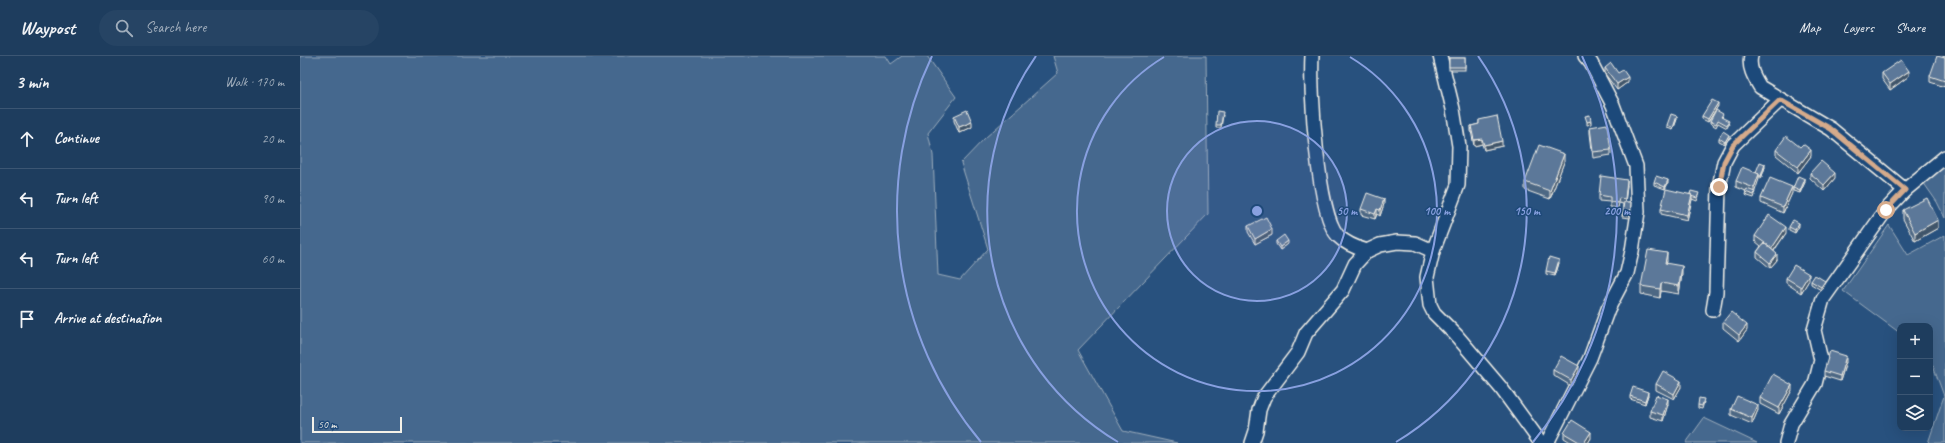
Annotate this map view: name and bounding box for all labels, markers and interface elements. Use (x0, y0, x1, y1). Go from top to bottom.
search box (99, 10, 379, 46)
text: Waypost (20, 16, 75, 40)
icon: search (113, 17, 135, 39)
text: Search here (145, 18, 206, 37)
text: Map (1799, 19, 1821, 36)
text: Layers (1843, 19, 1874, 36)
text: Share (1896, 19, 1925, 36)
text: 3 min (16, 72, 49, 93)
text: Walk · 170 m (225, 74, 284, 90)
icon: ahead (16, 128, 38, 150)
text: Continue (54, 129, 99, 148)
text: 20 m (262, 131, 284, 147)
route end (1710, 178, 1728, 196)
icon: left (16, 188, 38, 210)
text: Turn left (54, 189, 97, 208)
text: 90 m (262, 191, 284, 207)
route start (1877, 201, 1895, 219)
text: 50 m (1337, 203, 1358, 219)
text: 100 m (1424, 203, 1451, 219)
text: 150 m (1514, 203, 1541, 219)
text: 200 m (1604, 203, 1631, 219)
centre of rings (1250, 204, 1264, 218)
icon: left (16, 248, 38, 270)
text: Turn left (54, 249, 97, 268)
text: 60 m (262, 251, 284, 267)
icon: arrive (16, 308, 38, 330)
text: Arrive at destination (54, 309, 161, 328)
map controls (1897, 323, 1933, 431)
button: + (1897, 323, 1933, 359)
button: − (1897, 359, 1933, 395)
button: layers (1897, 395, 1933, 431)
scale bar (312, 415, 402, 434)
text: 50 m (318, 417, 337, 431)

